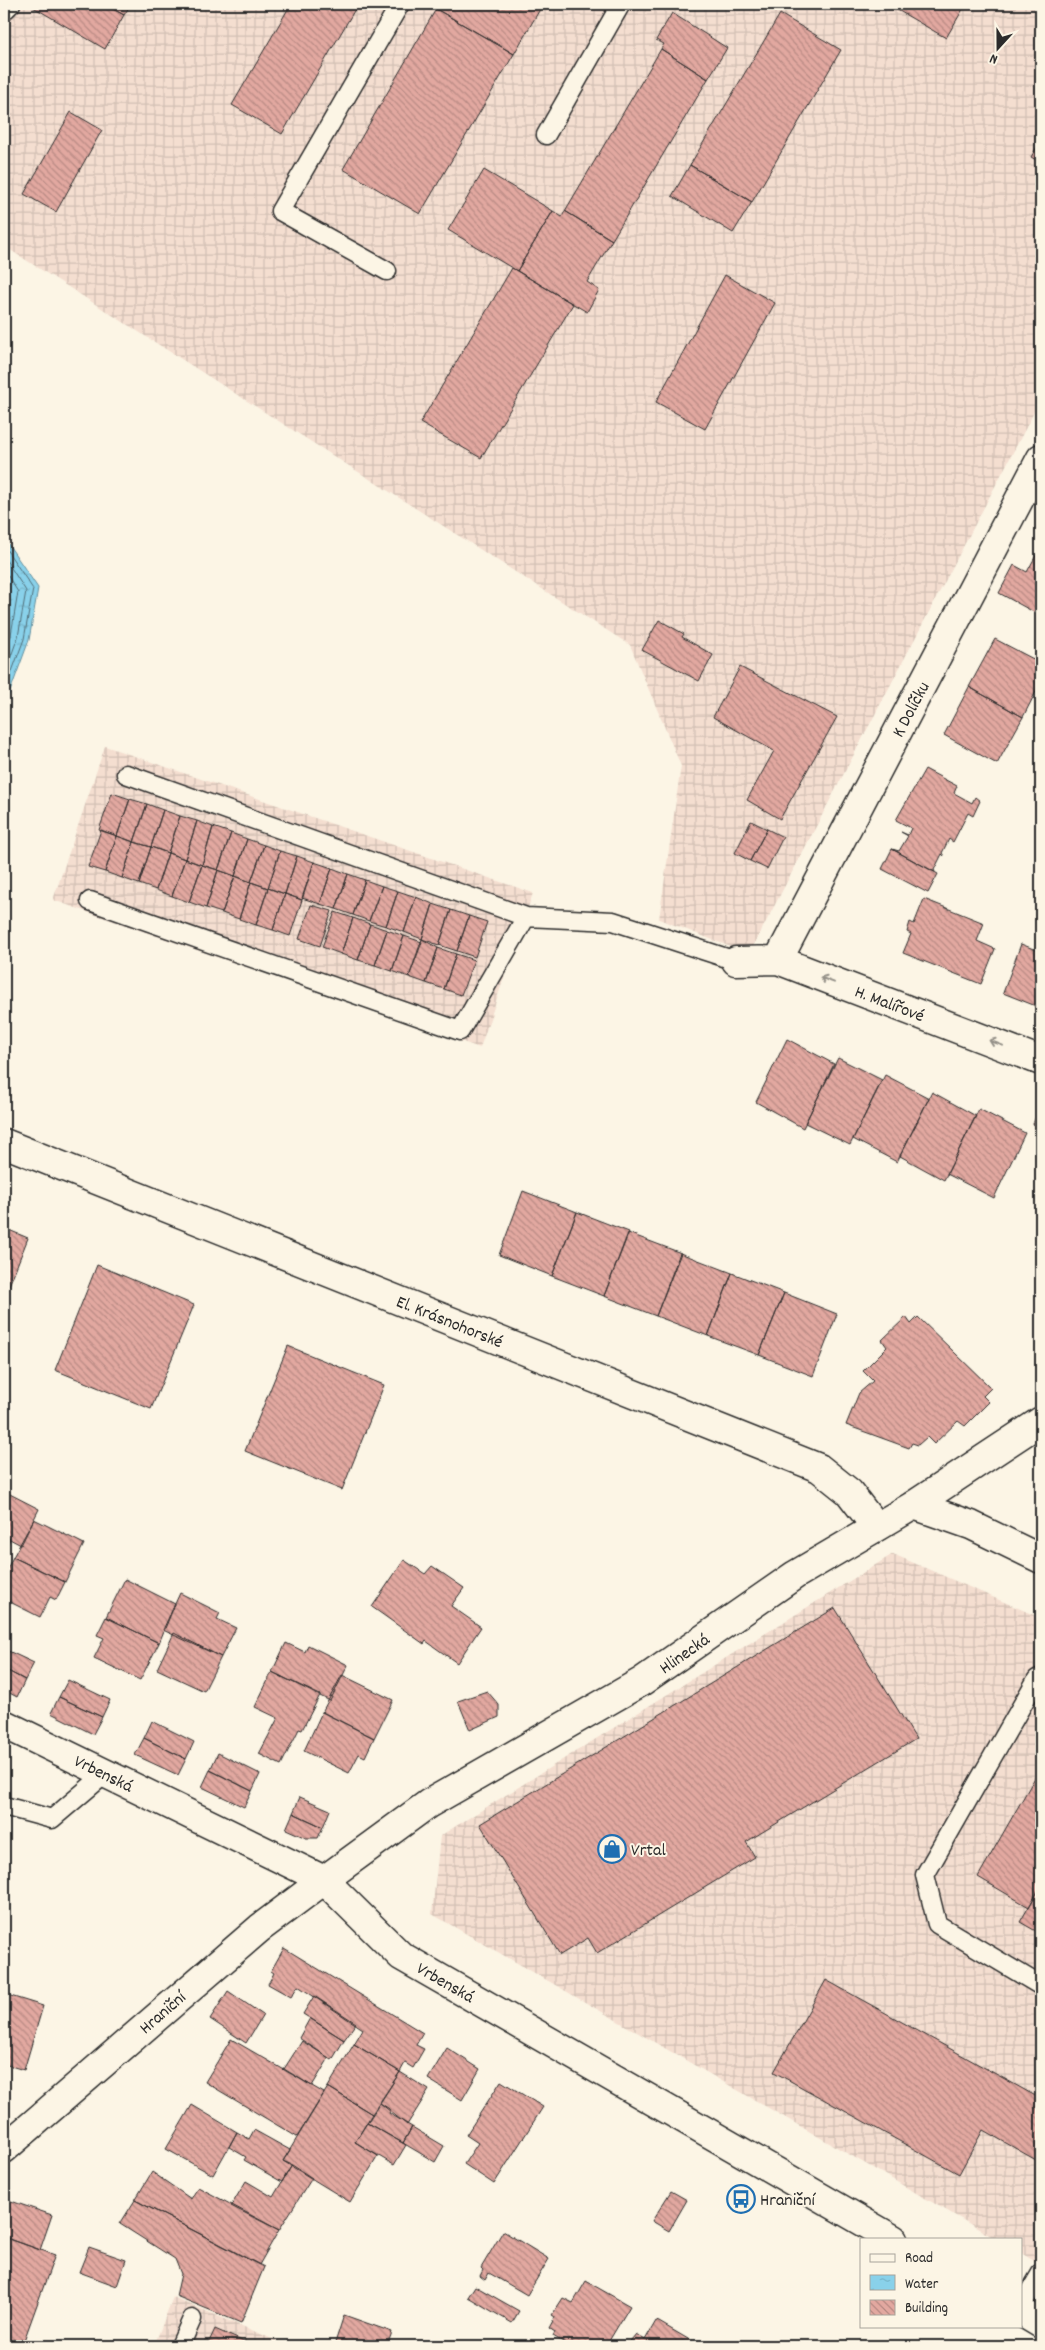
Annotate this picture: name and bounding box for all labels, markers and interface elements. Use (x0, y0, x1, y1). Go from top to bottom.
north arrow (972, 22, 1022, 72)
text: N (987, 48, 1001, 69)
street label: K Dolíčku (887, 678, 937, 742)
one-way arrow (820, 975, 835, 984)
street label: H. Malířové (851, 981, 928, 1030)
one-way arrow (988, 1038, 1004, 1047)
street label: El. Krásnohorské (392, 1291, 506, 1356)
street label: Hlinecká (655, 1629, 716, 1682)
street label: Vrbenská (69, 1750, 137, 1800)
shop icon: Vrtal (597, 1834, 627, 1864)
place label: Vrtal (631, 1839, 666, 1864)
street label: Vrbenská (411, 1958, 478, 2011)
street label: Hraniční (135, 1985, 194, 2041)
bus stop icon: Hraniční (726, 2184, 756, 2214)
place label: Hraniční (760, 2189, 816, 2214)
legend (860, 2238, 1022, 2328)
text: Road (905, 2248, 933, 2270)
text: Water (905, 2274, 939, 2296)
text: Building (905, 2298, 948, 2320)

